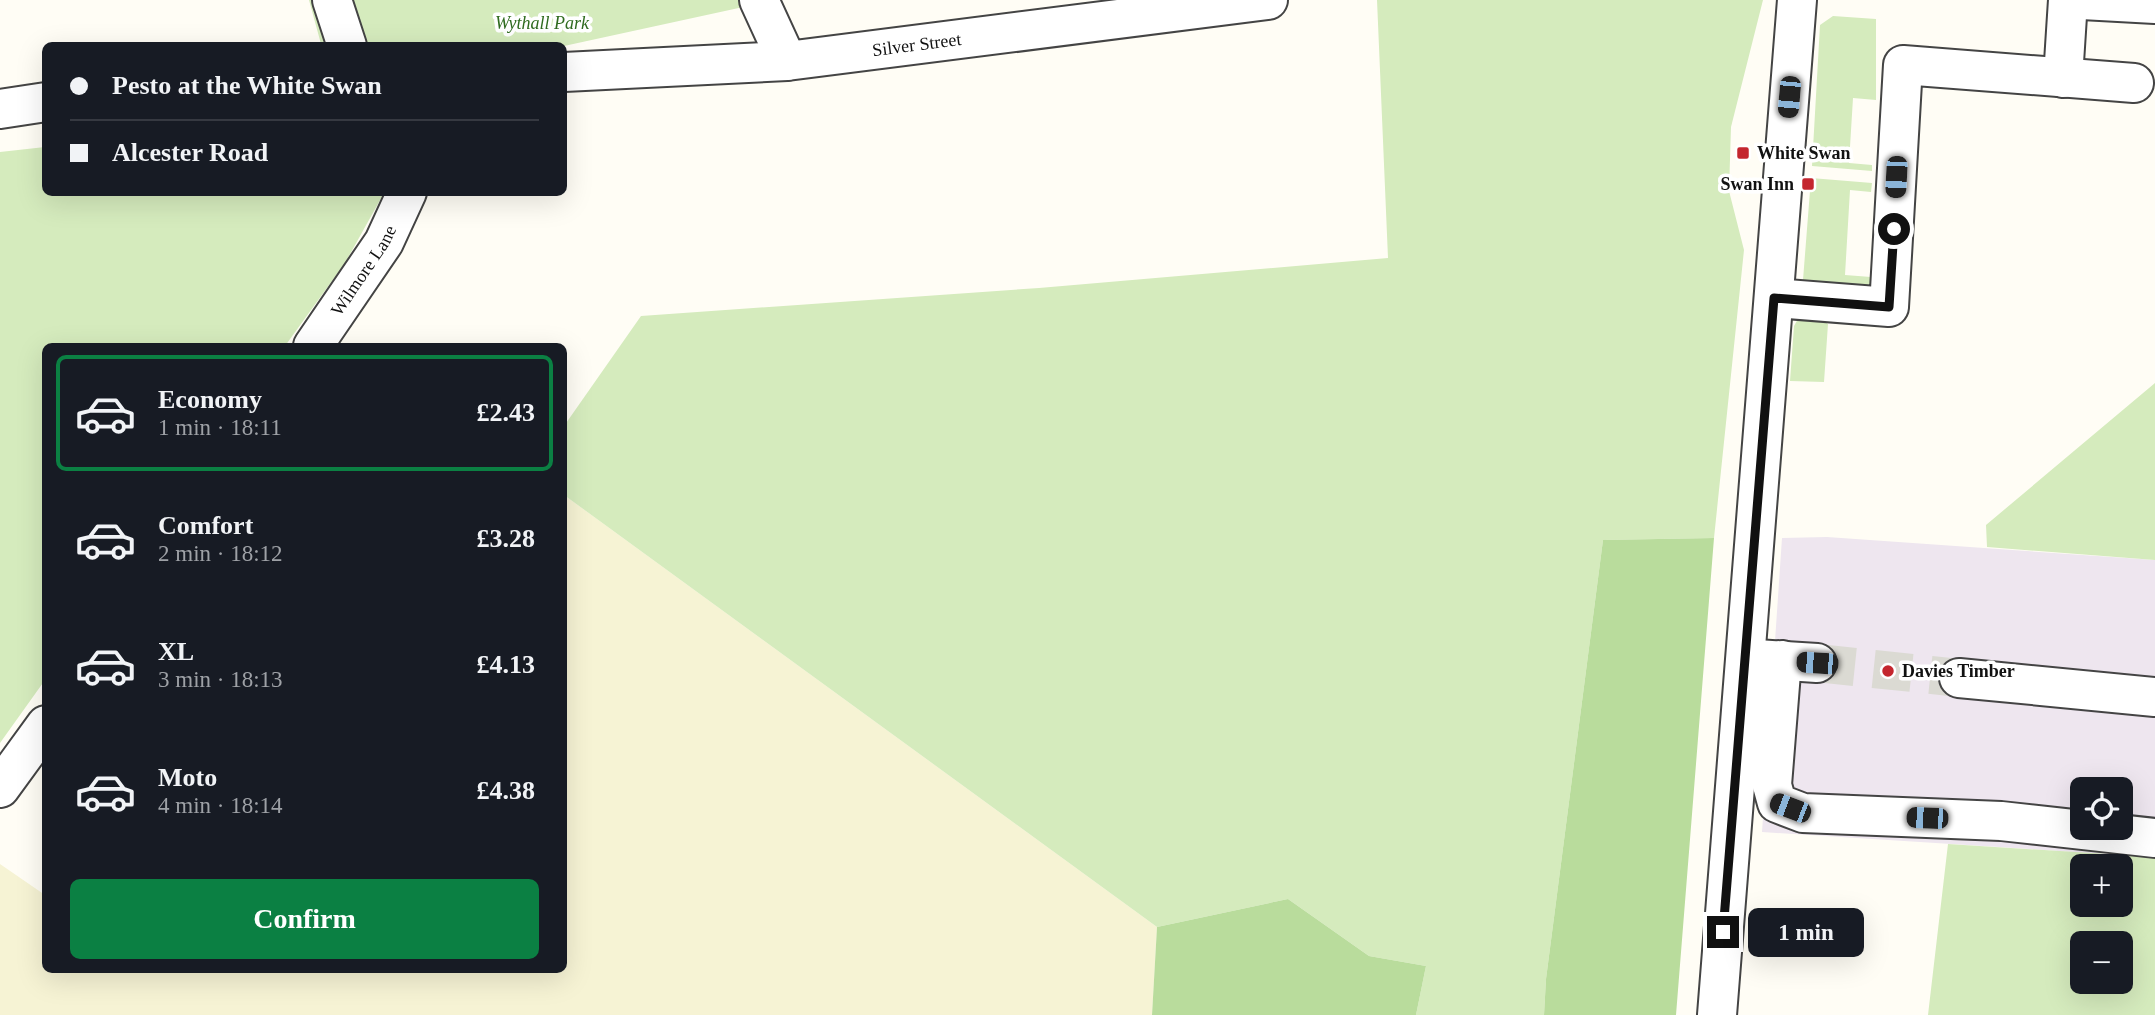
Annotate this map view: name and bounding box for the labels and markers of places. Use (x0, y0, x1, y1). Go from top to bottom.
place label: White Swan (1757, 143, 1851, 163)
marker: White Swan (1735, 145, 1751, 161)
place label: Swan Inn (1720, 174, 1794, 194)
marker: Swan Inn (1800, 176, 1816, 192)
place label: Davies Timber (1902, 661, 2015, 681)
marker: Davies Timber (1880, 663, 1896, 679)

